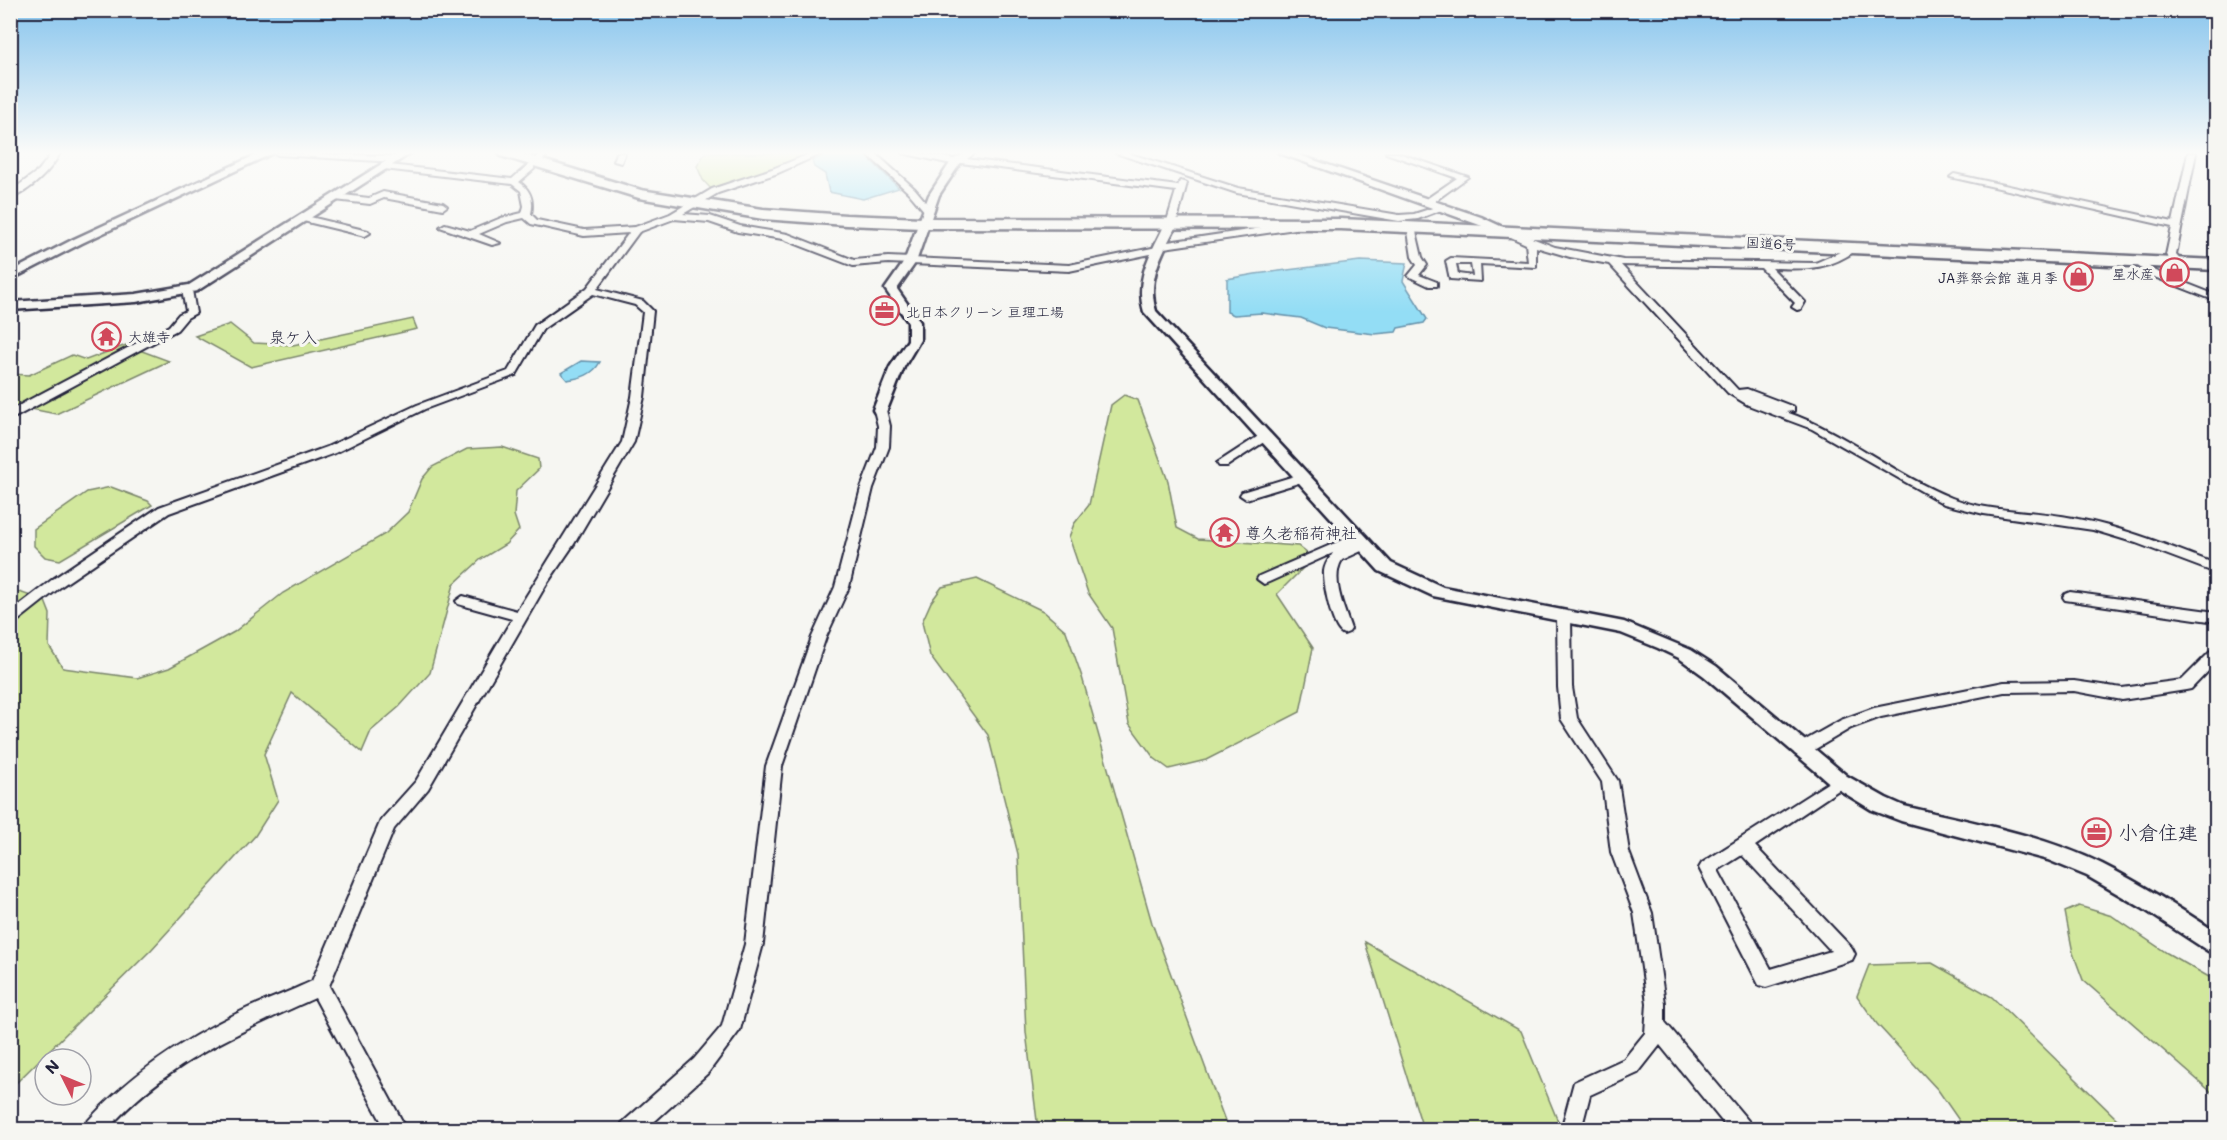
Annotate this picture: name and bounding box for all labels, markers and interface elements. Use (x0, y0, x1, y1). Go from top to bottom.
street label: 国道6号 (1745, 232, 1797, 254)
shop icon: 星水産 (2159, 257, 2191, 289)
shop icon: JA葬祭会館 蓮月季 (2063, 261, 2095, 293)
place label: 星水産 (2112, 264, 2154, 283)
place label: JA葬祭会館 蓮月季 (1938, 268, 2058, 287)
office icon: 北日本クリーン 亘理工場 (869, 295, 901, 327)
place label: 北日本クリーン 亘理工場 (906, 302, 1064, 321)
temple icon: 大雄寺 (91, 320, 123, 352)
district label: 泉ケ入 (269, 326, 317, 347)
place label: 大雄寺 (128, 327, 170, 346)
temple icon: 尊久老稲荷神社 (1208, 516, 1240, 548)
place label: 尊久老稲荷神社 (1245, 522, 1357, 543)
office icon: 小倉住建 (2081, 816, 2113, 848)
place label: 小倉住建 (2118, 819, 2198, 845)
north arrow (33, 1047, 93, 1107)
text: N (40, 1055, 63, 1078)

